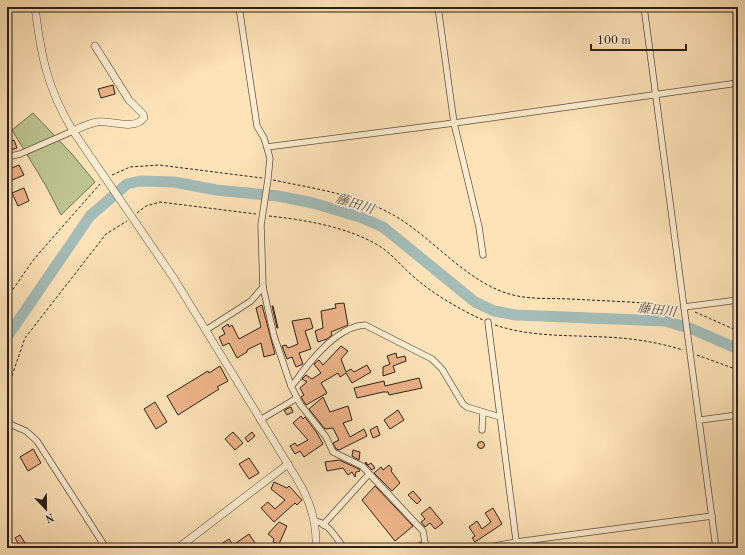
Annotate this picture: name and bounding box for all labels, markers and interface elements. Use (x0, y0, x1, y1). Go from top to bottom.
scale bar (591, 26, 686, 52)
text: 100 m (597, 35, 631, 47)
water label: 藤田川 (334, 191, 377, 217)
water label: 藤田川 (637, 301, 679, 320)
north arrow (26, 489, 66, 529)
text: N (43, 510, 55, 524)

